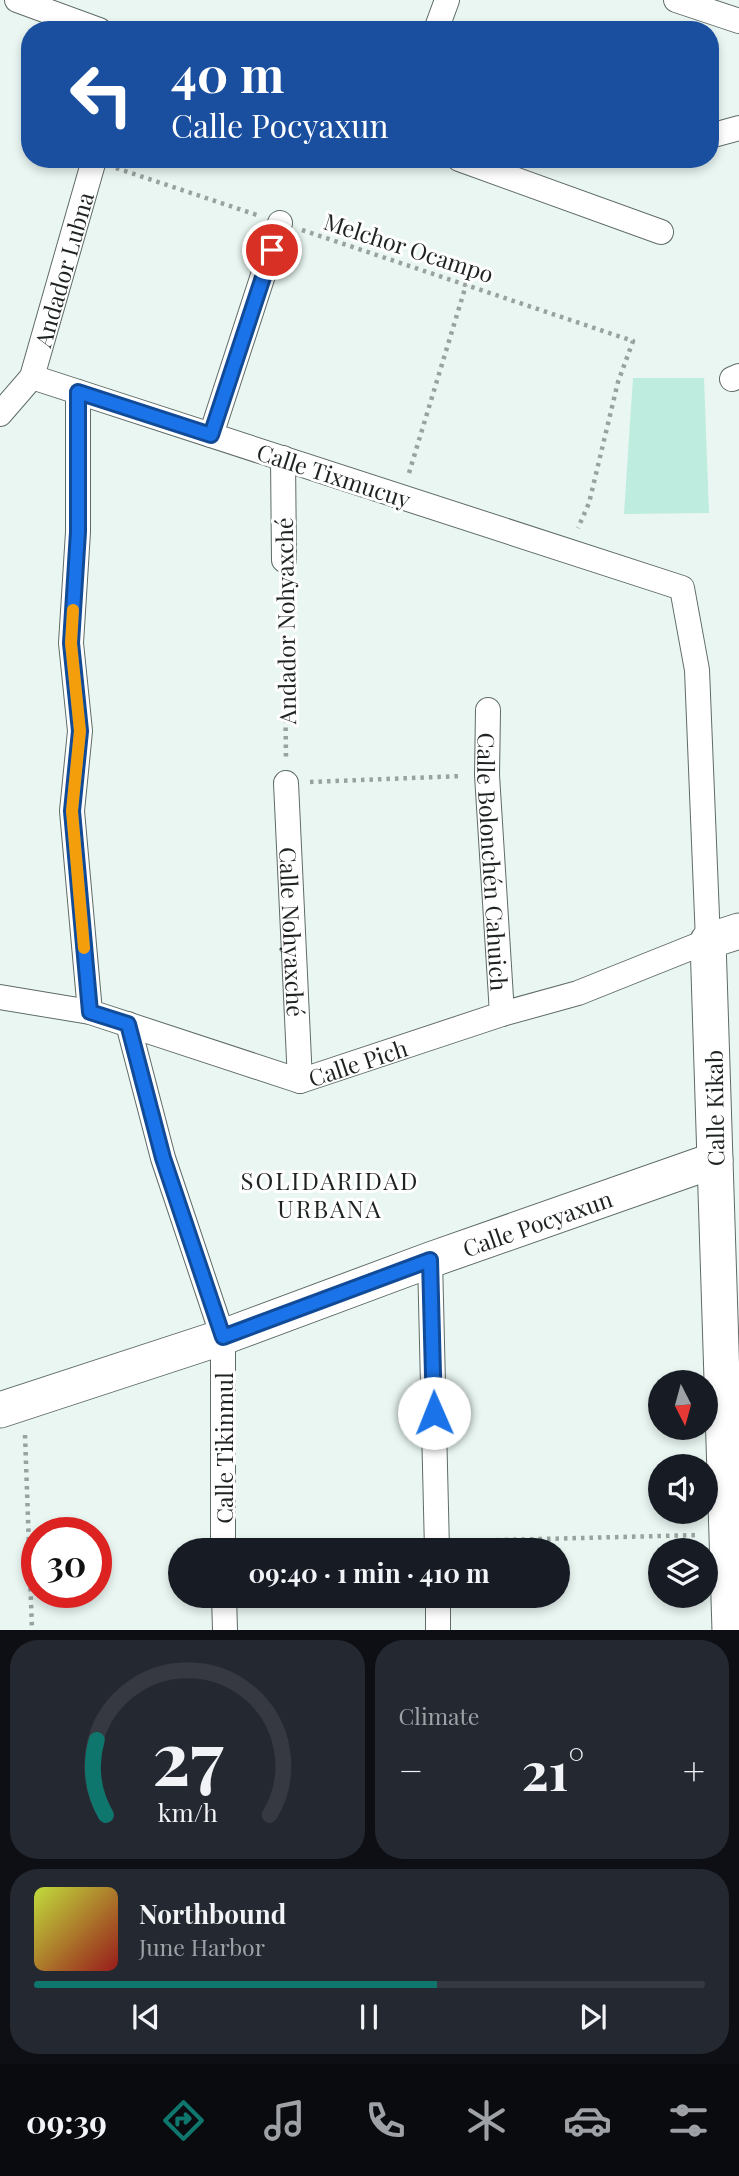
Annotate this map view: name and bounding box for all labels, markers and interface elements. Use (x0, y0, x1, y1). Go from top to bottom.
text: 40 m (171, 40, 284, 105)
icon: left (56, 49, 147, 140)
text: Calle Pocyaxun (171, 103, 389, 146)
street label: Andador Lubna (26, 188, 100, 351)
street label: Melchor Ocampo (320, 205, 498, 289)
pin (242, 220, 302, 280)
icon: arrive (253, 231, 291, 269)
street label: Calle Tixmucuy (253, 436, 415, 515)
street label: Andador Nohyaxché (268, 517, 302, 726)
street label: Calle Bolonchén Cahuich (471, 732, 516, 992)
street label: Calle Nohyaxché (274, 846, 312, 1017)
street label: Calle Pich (304, 1031, 412, 1093)
street label: Calle Kikab (697, 1050, 731, 1166)
district label: SOLIDARIDAD URBANA (241, 1164, 419, 1224)
street label: Calle Pocyaxun (458, 1182, 616, 1263)
north arrow (648, 1370, 718, 1440)
map controls (648, 1370, 718, 1608)
street label: Calle Tikinmul (208, 1372, 239, 1524)
position arrow (397, 1376, 471, 1450)
button: sound (648, 1454, 718, 1524)
speed limit sign: 30 (21, 1517, 112, 1608)
button: layers (648, 1538, 718, 1608)
text: 09:40 · 1 min · 410 m (248, 1555, 490, 1590)
text: Climate (399, 1700, 479, 1731)
text: 27 (152, 1707, 224, 1804)
text: 21° (521, 1735, 584, 1804)
text: − (399, 1744, 423, 1795)
text: + (683, 1744, 705, 1795)
text: km/h (157, 1795, 218, 1828)
text: Northbound (139, 1896, 286, 1931)
text: June Harbor (139, 1931, 265, 1962)
icon: previous (127, 1998, 165, 2036)
icon: pause (350, 1998, 388, 2036)
icon: next (574, 1998, 612, 2036)
icon: directions (159, 2096, 208, 2145)
icon: music (260, 2096, 309, 2145)
icon: phone (361, 2096, 410, 2145)
icon: climate (462, 2096, 511, 2145)
icon: car (563, 2096, 612, 2145)
icon: filters (664, 2096, 713, 2145)
text: 09:39 (26, 2099, 107, 2142)

